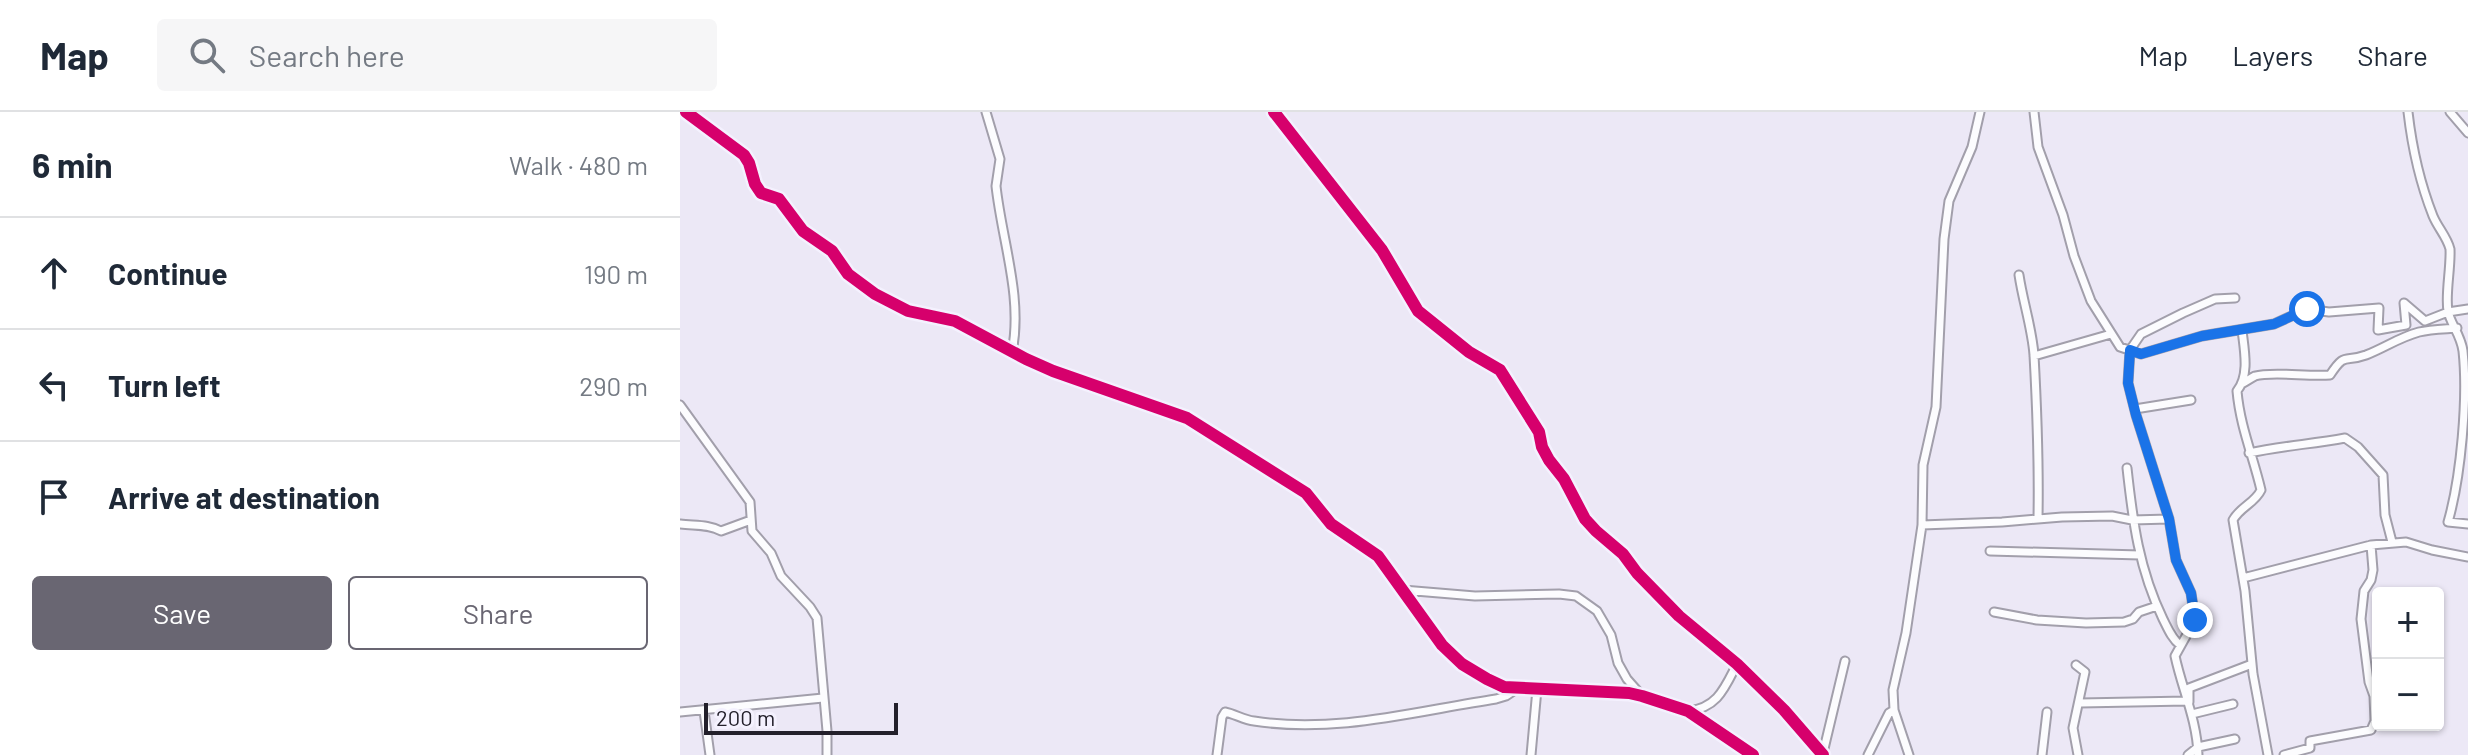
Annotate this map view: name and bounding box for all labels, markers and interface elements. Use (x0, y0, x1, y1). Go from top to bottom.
search box (157, 19, 717, 91)
text: Map (40, 32, 109, 78)
icon: search (185, 33, 229, 77)
text: Search here (249, 37, 405, 73)
text: Map (2138, 38, 2188, 72)
text: Layers (2232, 38, 2313, 72)
text: Share (2357, 38, 2428, 72)
text: 6 min (32, 144, 113, 185)
text: Walk · 480 m (509, 149, 648, 180)
icon: ahead (32, 251, 76, 295)
text: Continue (108, 255, 228, 291)
text: 190 m (584, 258, 648, 289)
route start (2289, 291, 2325, 327)
icon: left (32, 363, 76, 407)
text: Turn left (108, 367, 221, 403)
text: 290 m (579, 370, 648, 401)
icon: arrive (32, 475, 76, 519)
text: Arrive at destination (108, 479, 380, 515)
button: Save (32, 576, 332, 650)
button: Share (348, 576, 648, 650)
map controls (2372, 587, 2444, 731)
button: + (2372, 587, 2444, 659)
route end (2177, 602, 2213, 638)
button: − (2372, 659, 2444, 731)
scale bar (704, 699, 898, 735)
text: 200 m (716, 704, 775, 730)

